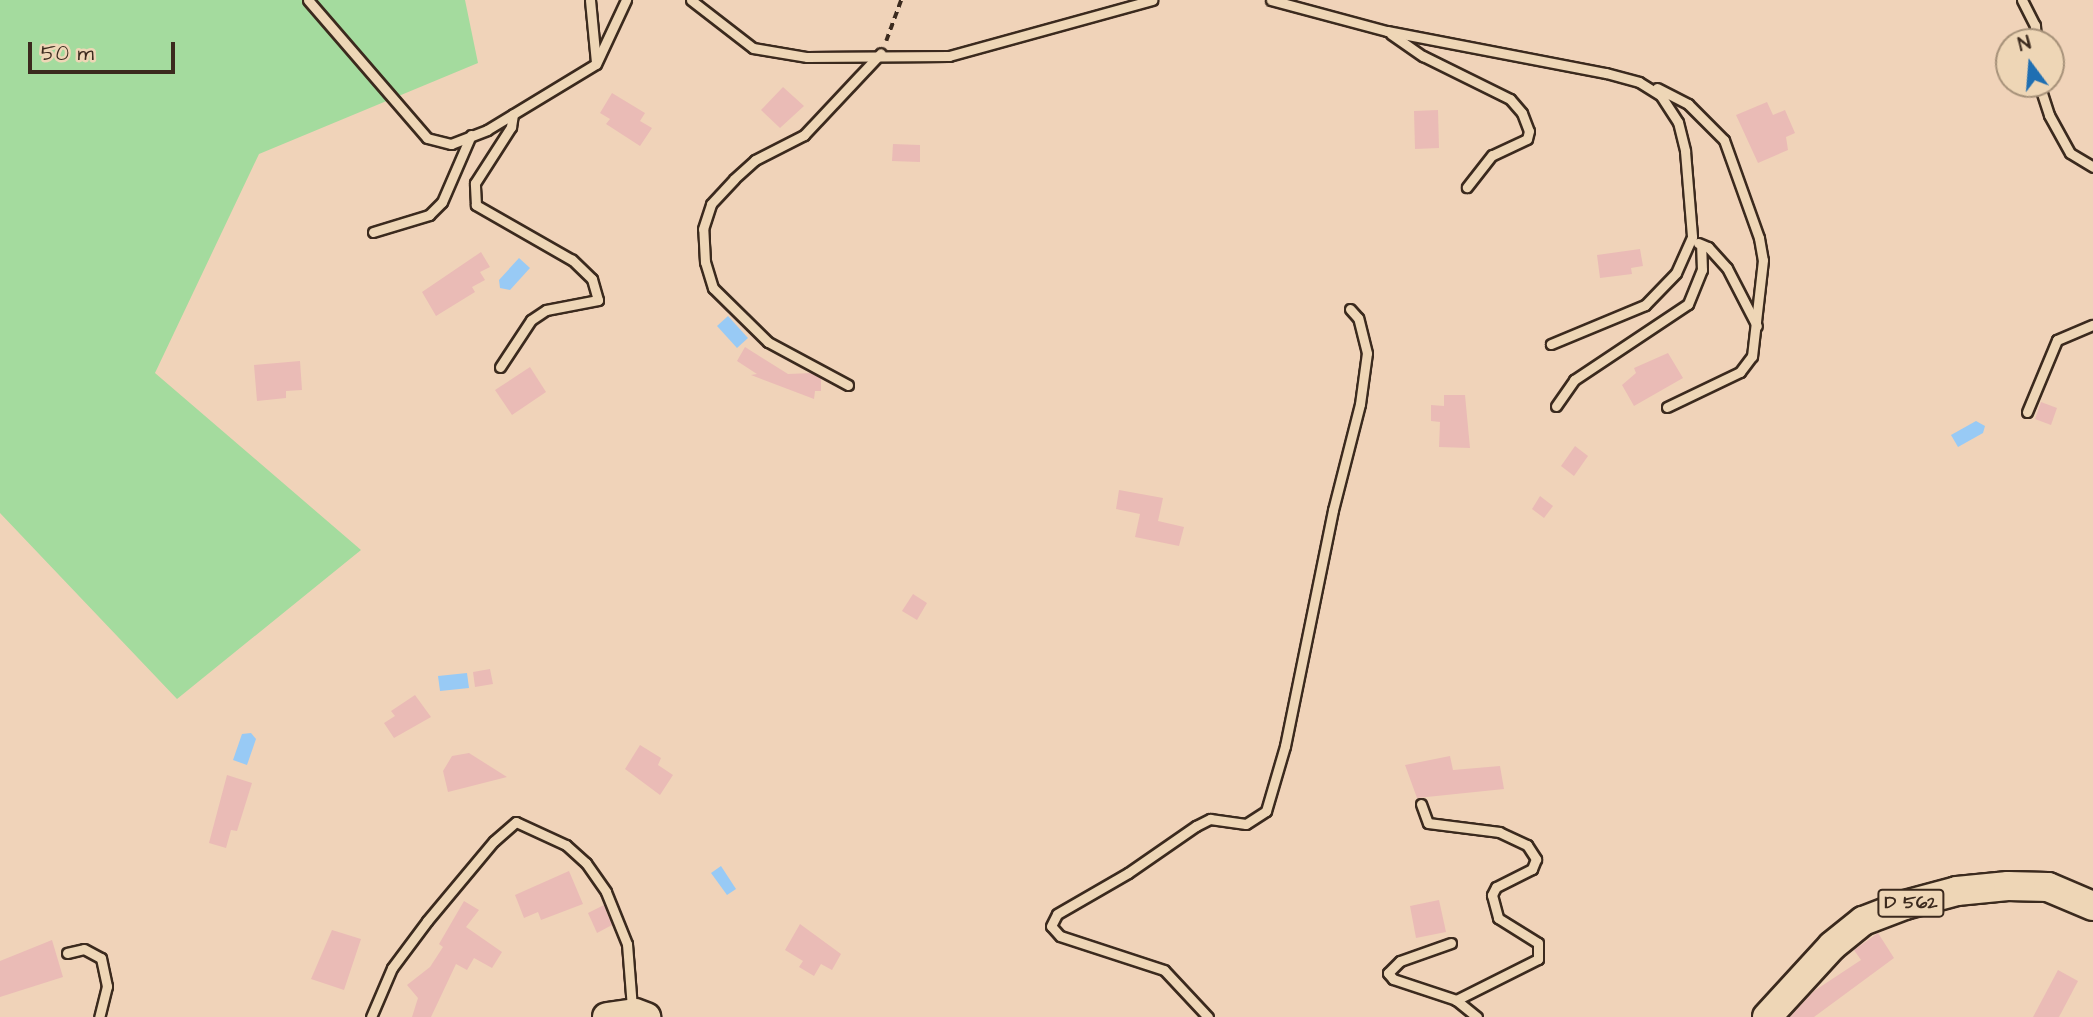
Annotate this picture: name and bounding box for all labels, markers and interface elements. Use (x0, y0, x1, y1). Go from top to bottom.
scale bar (32, 28, 178, 72)
north arrow (1995, 28, 2065, 98)
text: N (2015, 30, 2034, 59)
text: 50 m (41, 39, 94, 68)
road number: D 562 (1876, 888, 1946, 918)

